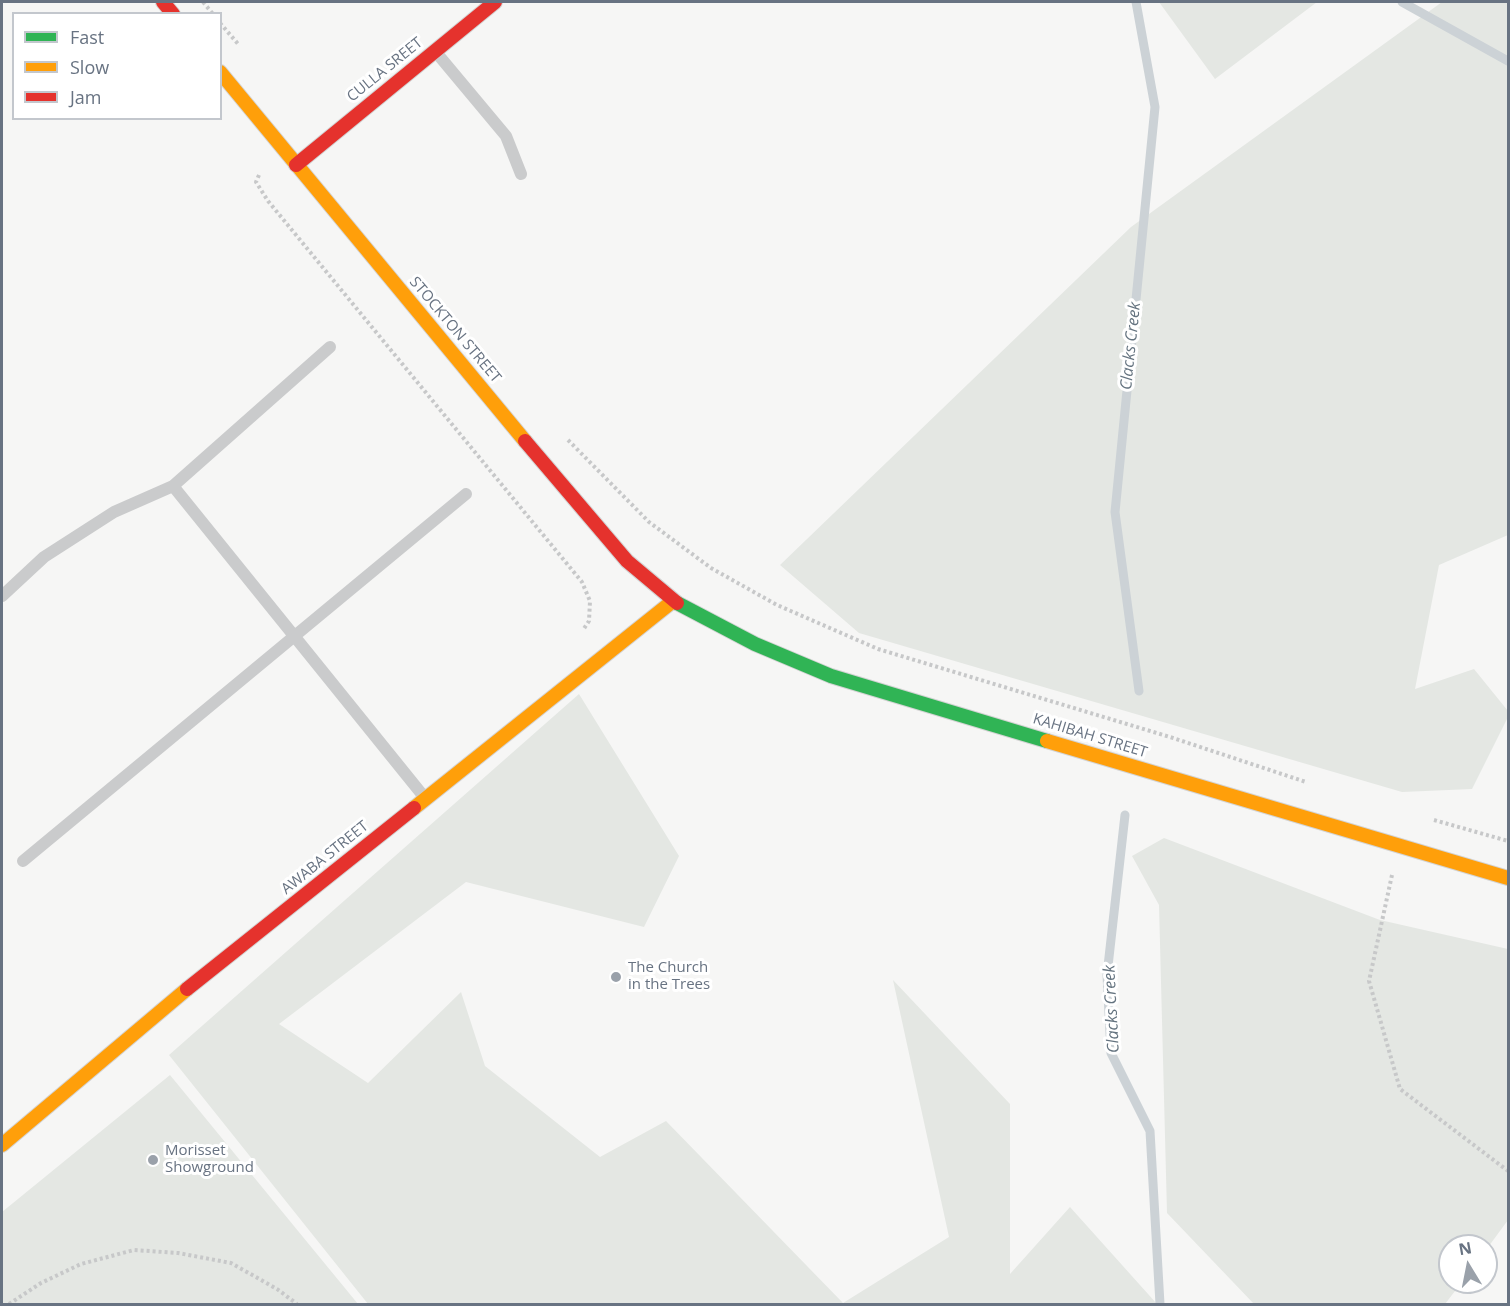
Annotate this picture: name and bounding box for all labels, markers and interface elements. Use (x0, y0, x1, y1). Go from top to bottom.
legend (12, 12, 222, 120)
text: Fast (70, 25, 104, 49)
street label: CULLA SREET (344, 34, 426, 106)
text: Slow (70, 55, 109, 79)
text: Jam (70, 85, 102, 109)
street label: STOCKTON STREET (405, 273, 505, 387)
water label: Clacks Creek (1117, 301, 1145, 391)
street label: KAHIBAH STREET (1031, 710, 1149, 762)
street label: AWABA STREET (278, 817, 372, 899)
place label: The Church in the Trees (628, 959, 710, 994)
water label: Clacks Creek (1100, 965, 1124, 1053)
marker: The Church in the Trees (609, 970, 623, 984)
place label: Morisset Showground (165, 1142, 254, 1177)
marker: Morisset Showground (146, 1153, 160, 1167)
north arrow (1438, 1234, 1498, 1294)
text: N (1457, 1236, 1474, 1260)

